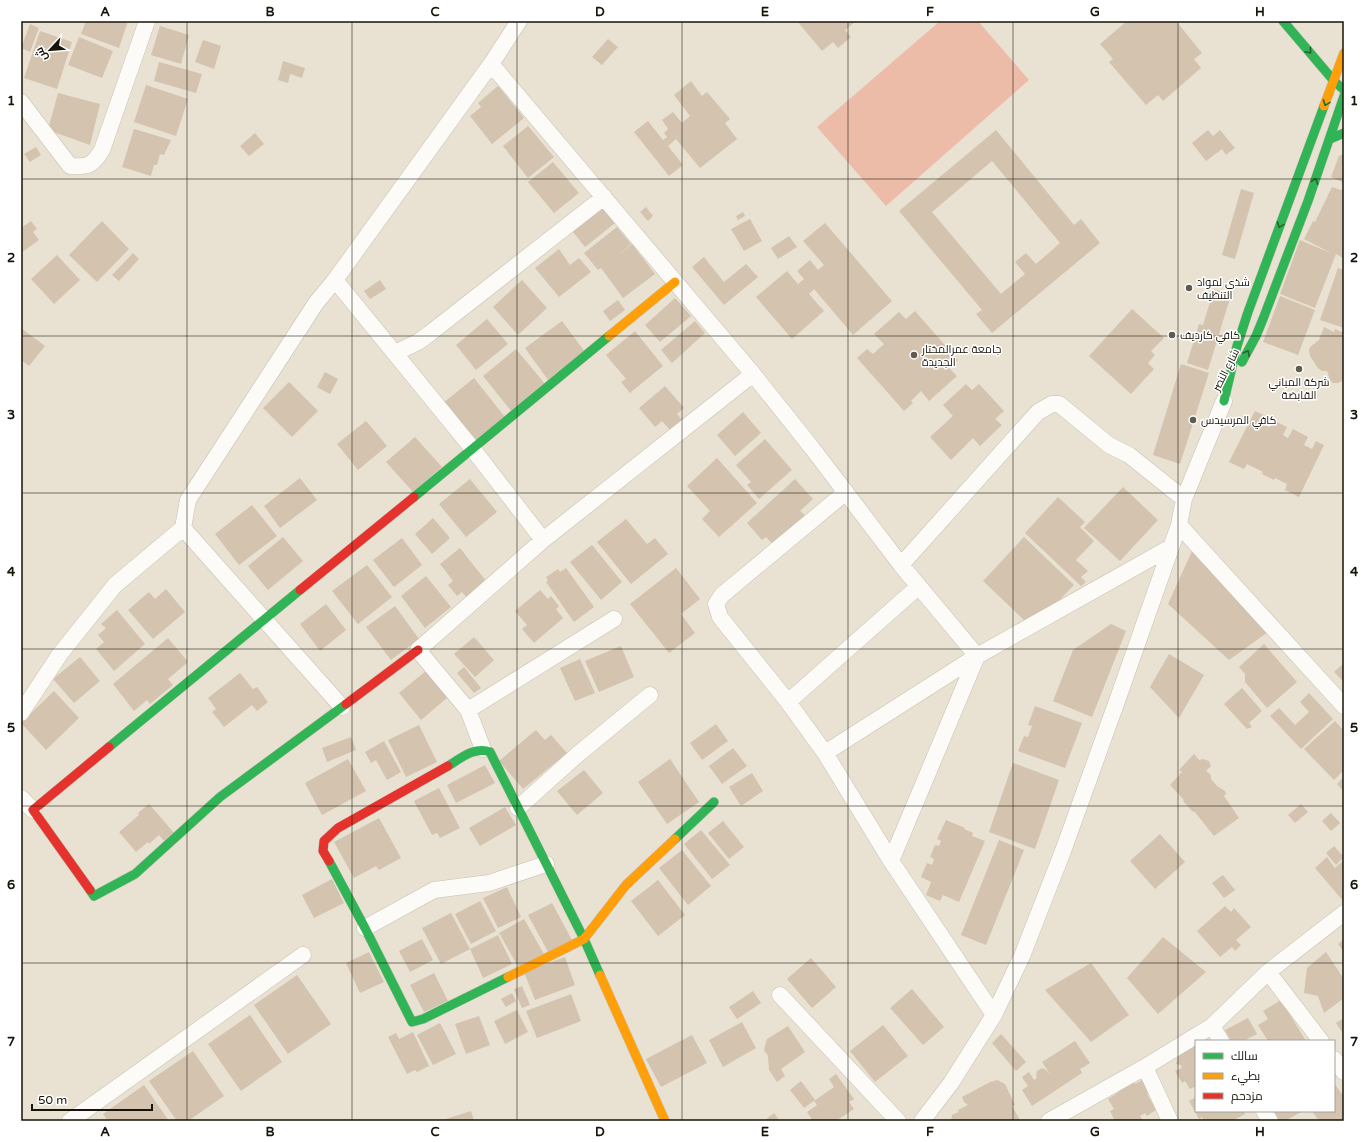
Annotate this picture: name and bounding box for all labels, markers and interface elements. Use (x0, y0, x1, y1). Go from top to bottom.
text: A (100, 4, 110, 20)
text: B (265, 4, 275, 20)
text: C (430, 4, 440, 20)
text: D (595, 4, 605, 20)
text: E (761, 4, 769, 20)
text: F (926, 4, 934, 20)
text: G (1090, 4, 1100, 20)
text: H (1255, 4, 1265, 20)
north arrow (30, 30, 70, 70)
text: ش (33, 45, 50, 63)
one-way arrow (1304, 46, 1311, 53)
text: 1 (7, 93, 15, 109)
text: 1 (1350, 93, 1358, 109)
one-way arrow (1322, 99, 1331, 106)
one-way arrow (1311, 177, 1319, 184)
one-way arrow (1277, 221, 1285, 228)
text: 2 (7, 250, 15, 266)
text: 2 (1350, 250, 1358, 266)
place label: شذى لمواد التنظيف (1197, 276, 1250, 302)
marker: شذى لمواد التنظيف (1184, 283, 1194, 293)
place label: كافي كارديف (1180, 329, 1240, 344)
marker: كافي كارديف (1167, 330, 1177, 340)
place label: جامعة عمرالمختار الجديدة (921, 343, 1001, 369)
street label: شارع النصر (1209, 347, 1243, 395)
marker: جامعة عمرالمختار الجديدة (909, 350, 919, 360)
one-way arrow (1242, 350, 1249, 357)
marker: شركة المباني القابضة (1294, 364, 1304, 374)
place label: شركة المباني القابضة (1269, 376, 1329, 402)
text: 3 (7, 407, 15, 423)
text: 3 (1350, 407, 1358, 423)
place label: كافي المرسيدس (1201, 414, 1277, 429)
marker: كافي المرسيدس (1188, 415, 1198, 425)
text: 4 (7, 564, 16, 580)
text: 4 (1350, 564, 1359, 580)
text: 5 (7, 720, 15, 736)
text: 5 (1350, 720, 1358, 736)
text: 6 (7, 877, 15, 893)
text: 6 (1350, 877, 1358, 893)
text: 7 (7, 1034, 15, 1050)
text: 7 (1350, 1034, 1358, 1050)
legend (1195, 1040, 1335, 1112)
text: سالك (1231, 1049, 1258, 1063)
text: بطيء (1231, 1069, 1260, 1086)
scale bar (32, 1086, 152, 1112)
text: مزدحم (1231, 1089, 1263, 1104)
text: 50 m (38, 1093, 67, 1107)
text: A (100, 1124, 110, 1140)
text: B (265, 1124, 275, 1140)
text: C (430, 1124, 440, 1140)
text: D (595, 1124, 605, 1140)
text: E (761, 1124, 769, 1140)
text: F (926, 1124, 934, 1140)
text: G (1090, 1124, 1100, 1140)
text: H (1255, 1124, 1265, 1140)

